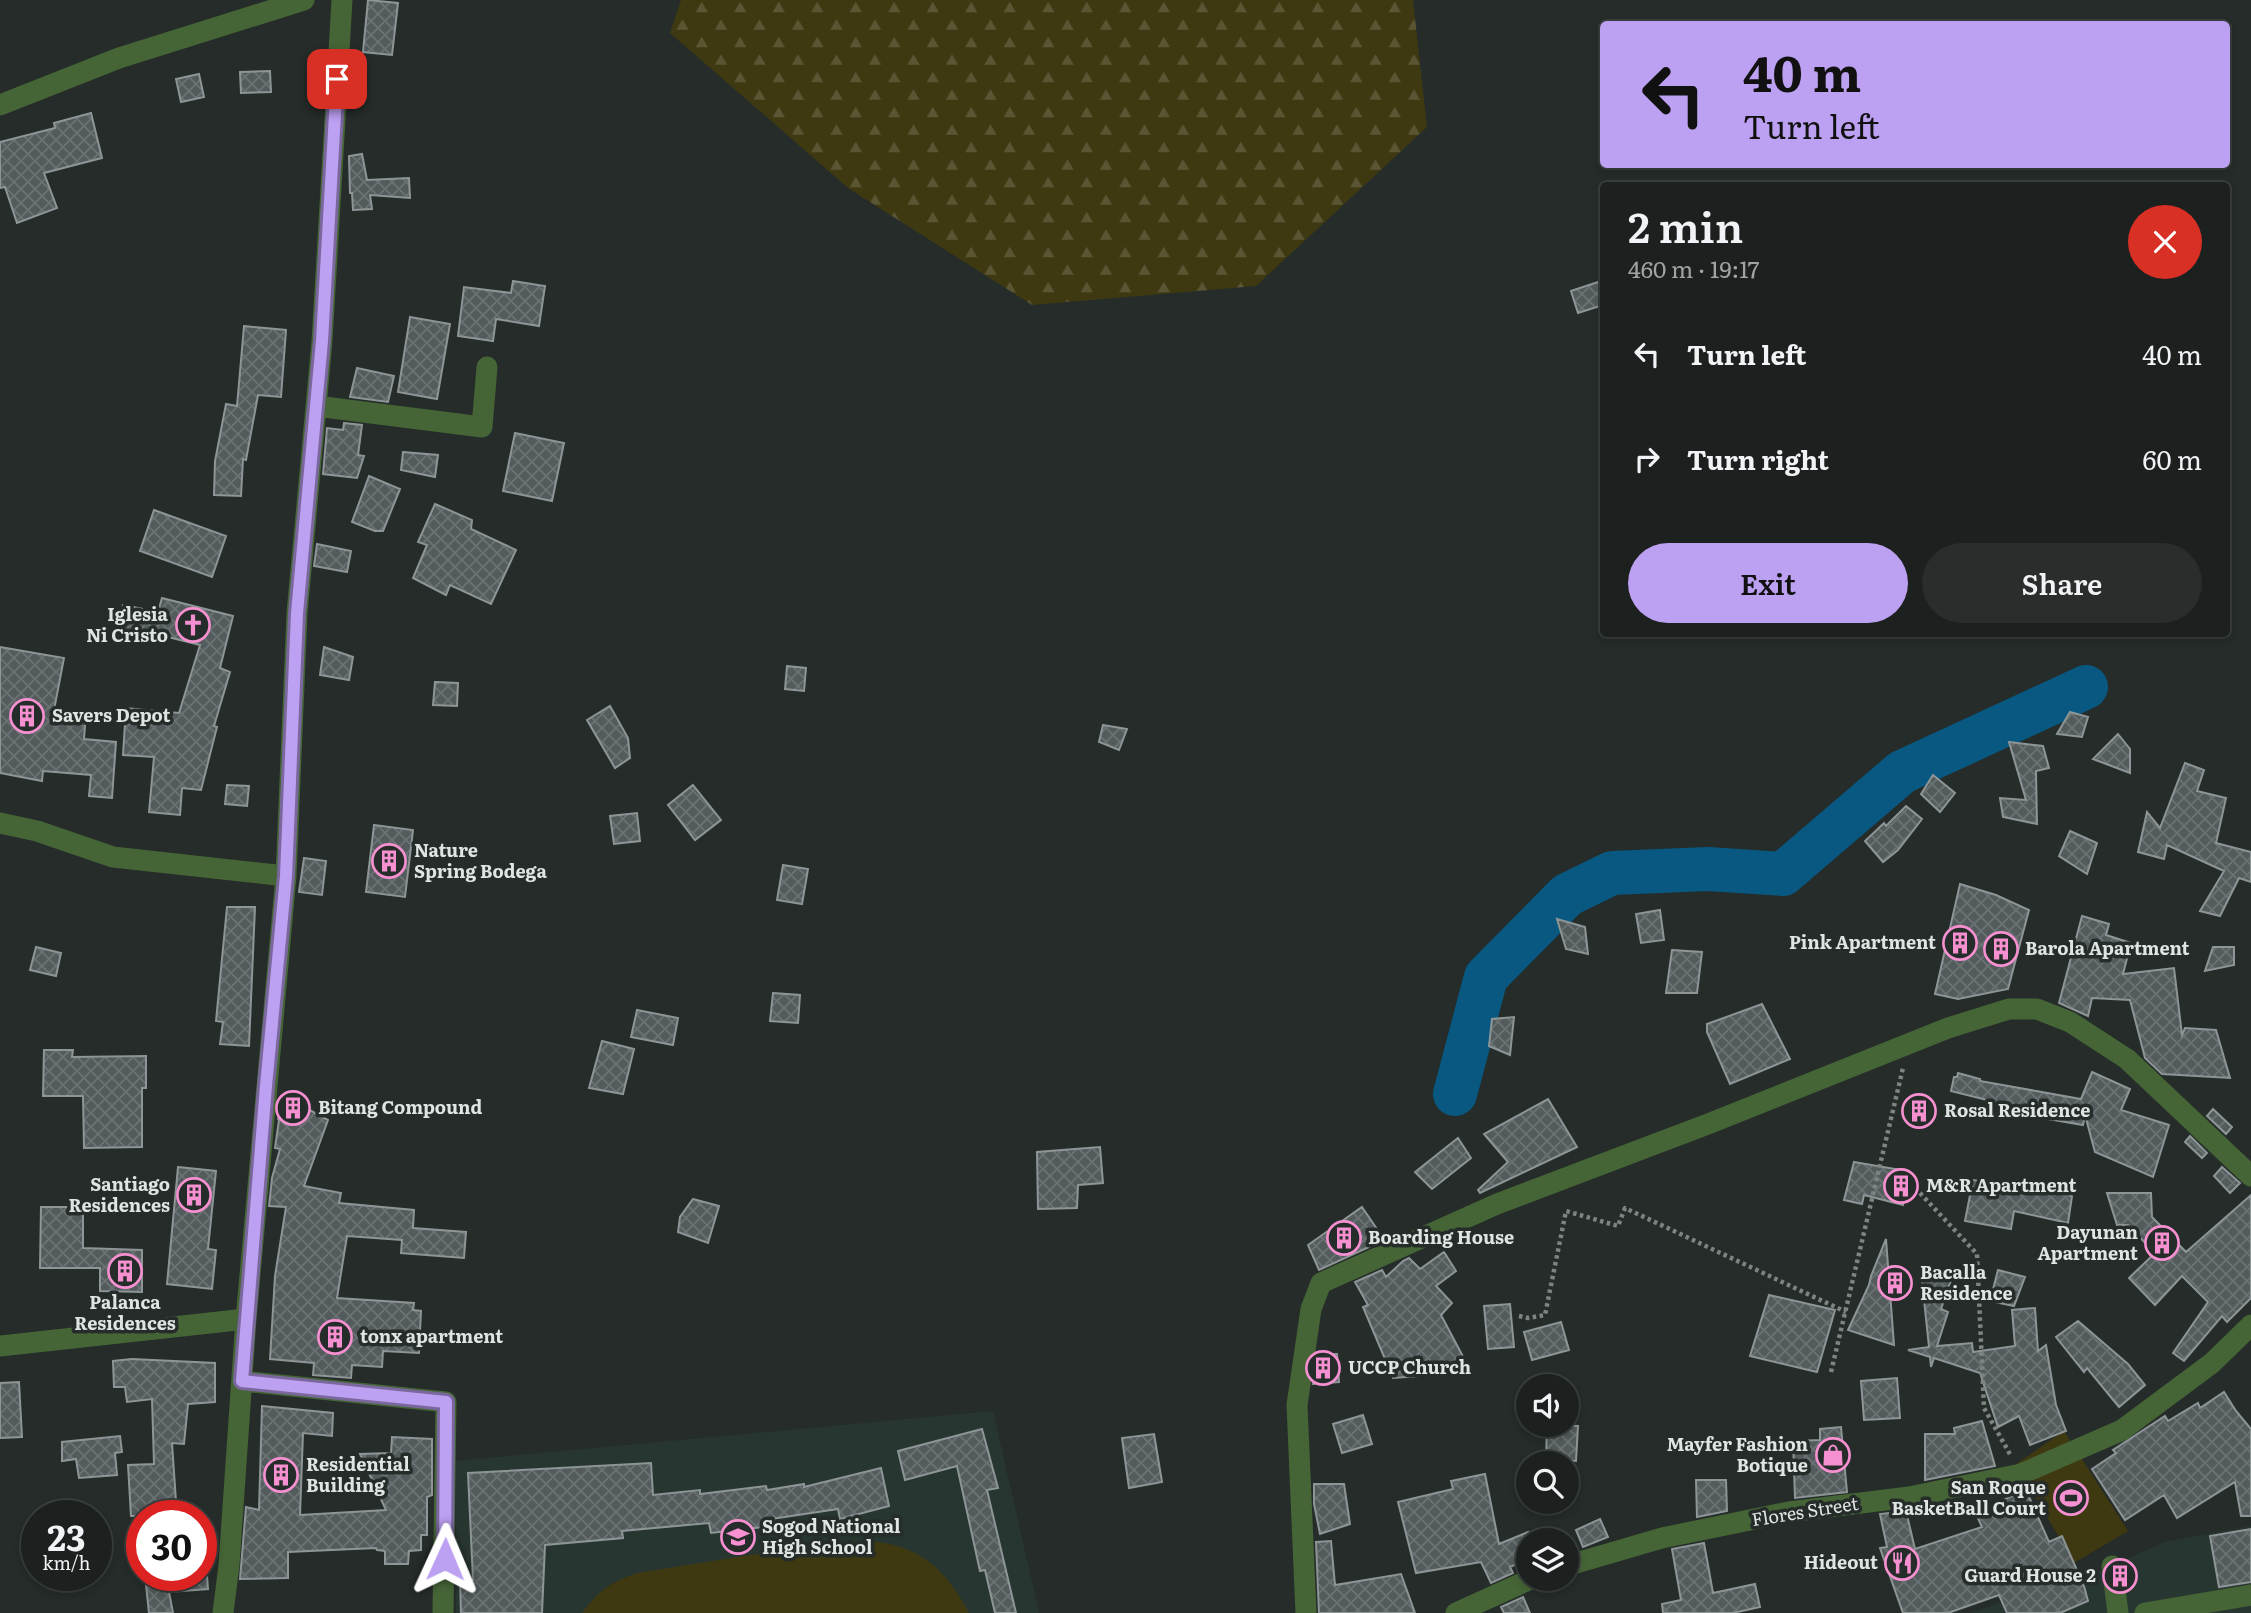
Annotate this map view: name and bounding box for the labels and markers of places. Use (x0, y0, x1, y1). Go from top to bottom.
pin (307, 49, 367, 109)
place label: Iglesia Ni Cristo (86, 600, 169, 648)
church icon: Iglesia Ni Cristo (174, 606, 212, 644)
building icon: Savers Depot (8, 697, 46, 735)
place label: Savers Depot (52, 701, 171, 728)
place label: Nature Spring Bodega (414, 836, 547, 884)
building icon: Nature Spring Bodega (370, 842, 408, 880)
building icon: Pink Apartment (1941, 924, 1979, 962)
place label: Pink Apartment (1789, 928, 1936, 955)
building icon: Barola Apartment (1982, 930, 2020, 968)
place label: Barola Apartment (2025, 934, 2189, 961)
building icon: Bitang Compound (274, 1089, 312, 1127)
building icon: Rosal Residence (1900, 1092, 1938, 1130)
place label: Bitang Compound (318, 1093, 483, 1120)
place label: Rosal Residence (1944, 1096, 2090, 1123)
building icon: M&R Apartment (1882, 1167, 1920, 1205)
place label: Santiago Residences (68, 1170, 170, 1218)
place label: M&R Apartment (1926, 1171, 2076, 1198)
building icon: Santiago Residences (175, 1176, 213, 1214)
place label: Dayunan Apartment (2037, 1218, 2138, 1266)
building icon: Boarding House (1325, 1219, 1363, 1257)
place label: Boarding House (1368, 1223, 1514, 1250)
building icon: Dayunan Apartment (2143, 1224, 2181, 1262)
building icon: Palanca Residences (106, 1252, 144, 1290)
place label: Bacalla Residence (1920, 1258, 2013, 1306)
building icon: Bacalla Residence (1876, 1264, 1914, 1302)
place label: Palanca Residences (74, 1288, 176, 1336)
building icon: tonx apartment (316, 1318, 354, 1356)
place label: tonx apartment (360, 1322, 503, 1349)
building icon: UCCP Church (1304, 1349, 1342, 1387)
place label: UCCP Church (1348, 1353, 1471, 1380)
place label: Mayfer Fashion Botique (1667, 1430, 1808, 1478)
shop icon: Mayfer Fashion Botique (1814, 1436, 1852, 1474)
place label: Residential Building (306, 1450, 410, 1498)
building icon: Residential Building (262, 1456, 300, 1494)
place label: San Roque BasketBall Court (1892, 1473, 2046, 1521)
sports icon: San Roque BasketBall Court (2052, 1479, 2090, 1517)
place label: Sogod National High School (762, 1512, 901, 1560)
school or university icon: Sogod National High School (719, 1518, 757, 1556)
restaurant icon: Hideout (1883, 1544, 1921, 1582)
place label: Hideout (1804, 1548, 1878, 1575)
building icon: Guard House 2 (2101, 1557, 2139, 1595)
place label: Guard House 2 (1964, 1561, 2096, 1588)

